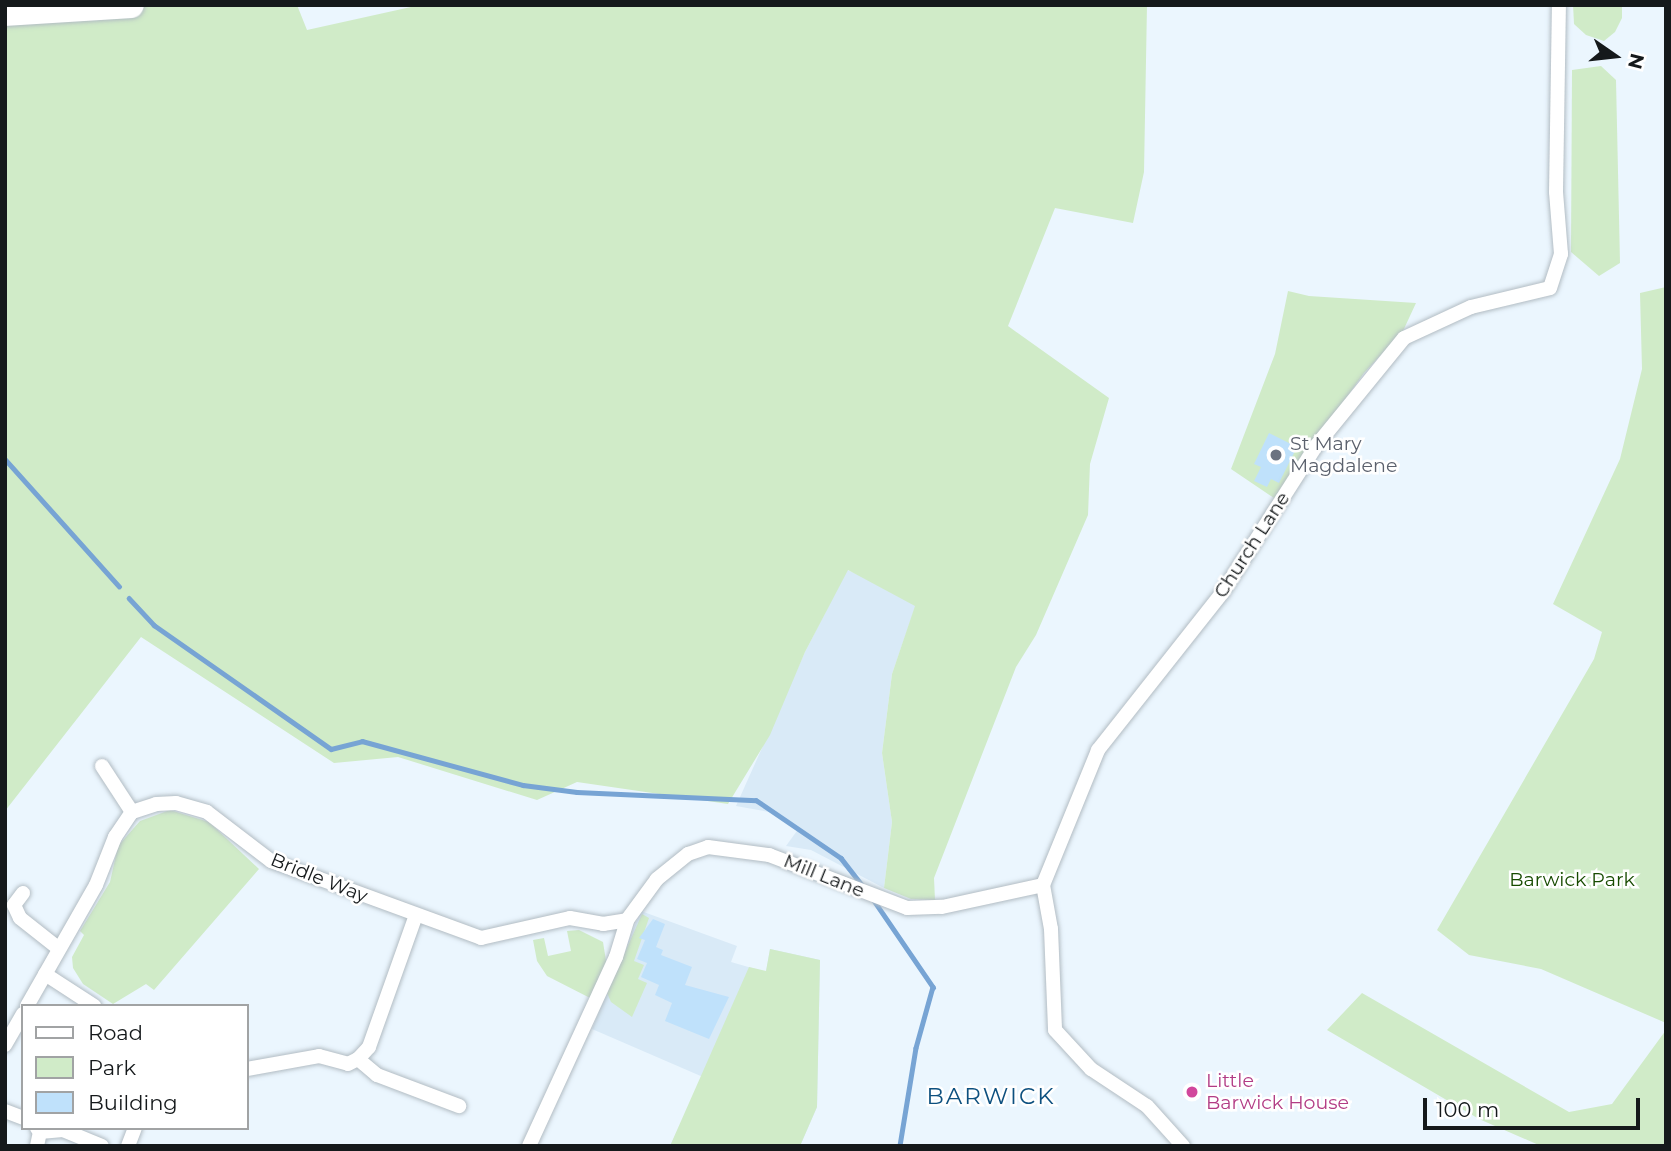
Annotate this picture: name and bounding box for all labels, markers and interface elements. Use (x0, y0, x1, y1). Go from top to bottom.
north arrow (1580, 21, 1650, 91)
text: N (1623, 51, 1649, 71)
place label: St Mary Magdalene (1290, 433, 1397, 477)
marker: St Mary Magdalene (1268, 447, 1284, 463)
street label: Church Lane (1209, 488, 1295, 602)
street label: Bridle Way (267, 848, 371, 908)
street label: Mill Lane (780, 849, 868, 903)
park label: Barwick Park (1509, 869, 1635, 891)
legend (21, 1004, 248, 1130)
text: Road (88, 1020, 143, 1045)
text: Park (88, 1055, 136, 1080)
place label: Little Barwick House (1206, 1070, 1349, 1114)
district label: BARWICK (927, 1082, 1055, 1110)
marker: Little Barwick House (1184, 1084, 1200, 1100)
scale bar (1426, 1084, 1643, 1128)
text: Building (88, 1090, 178, 1115)
text: 100 m (1436, 1097, 1499, 1122)

